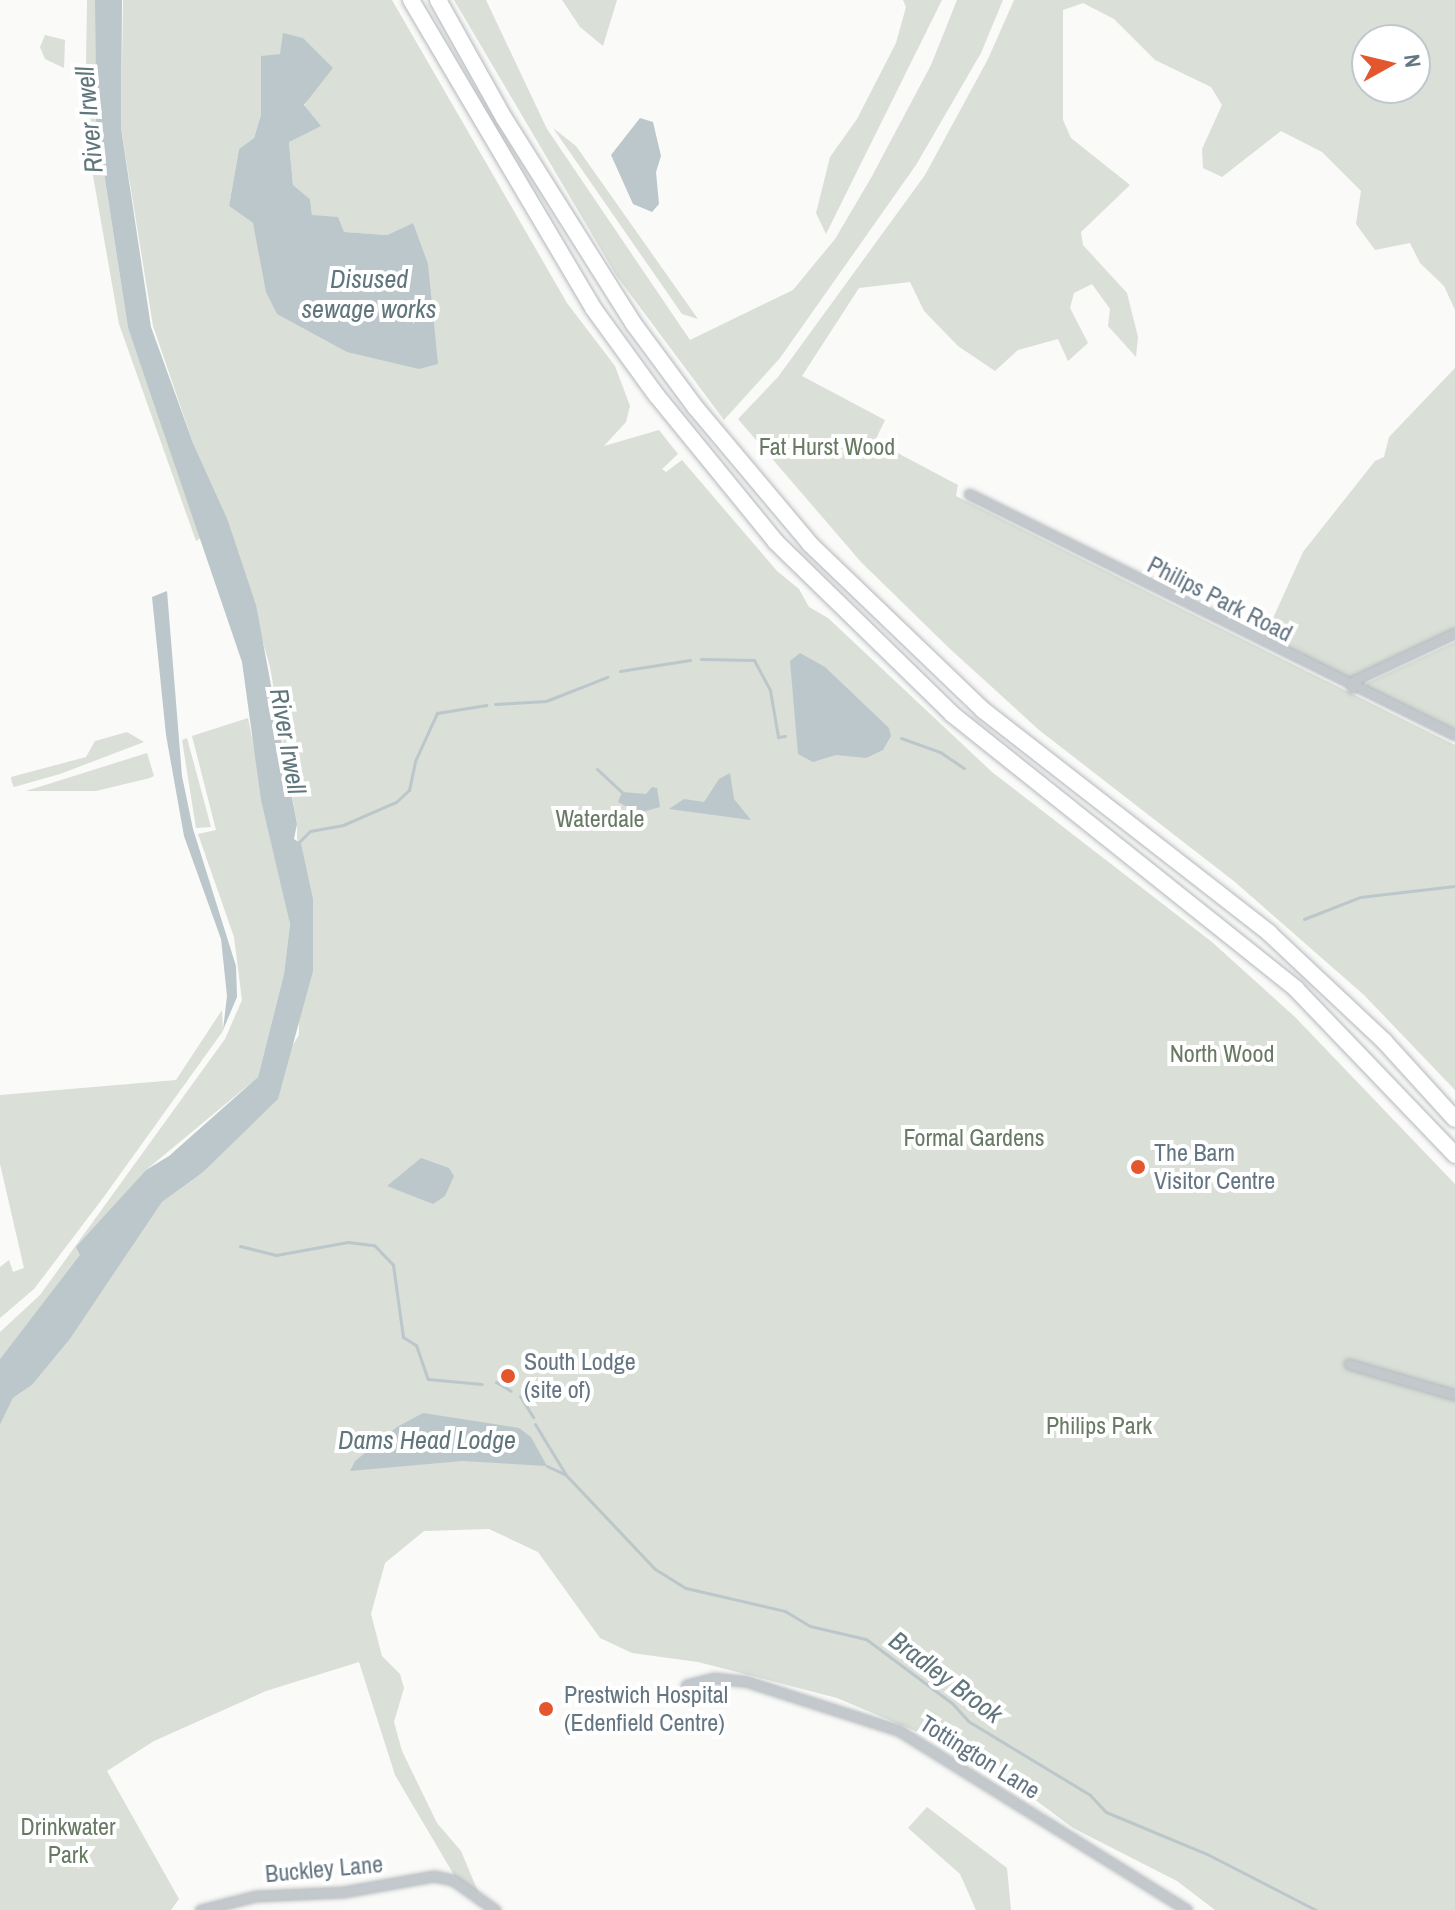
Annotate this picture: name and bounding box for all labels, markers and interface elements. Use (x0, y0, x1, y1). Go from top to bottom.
north arrow (1351, 24, 1431, 104)
text: N (1397, 52, 1429, 69)
water label: River Irwell (69, 66, 109, 174)
water label: Disused sewage works (301, 263, 437, 324)
park label: Fat Hurst Wood (759, 433, 895, 461)
street label: Philips Park Road (1143, 550, 1297, 648)
water label: River Irwell (263, 686, 313, 796)
park label: Waterdale (556, 805, 644, 833)
park label: North Wood (1170, 1040, 1274, 1068)
park label: Formal Gardens (903, 1124, 1045, 1152)
place label: The Barn Visitor Centre (1154, 1139, 1275, 1195)
marker: The Barn Visitor Centre (1129, 1158, 1147, 1176)
place label: South Lodge (site of) (524, 1348, 636, 1404)
marker: South Lodge (site of) (499, 1367, 517, 1385)
park label: Philips Park (1046, 1412, 1152, 1440)
water label: Dams Head Lodge (338, 1424, 516, 1456)
water label: Bradley Brook (883, 1624, 1009, 1730)
place label: Prestwich Hospital (Edenfield Centre) (564, 1681, 728, 1737)
marker: Prestwich Hospital (Edenfield Centre) (535, 1698, 557, 1720)
street label: Tottington Lane (915, 1709, 1045, 1805)
park label: Drinkwater Park (20, 1813, 116, 1869)
street label: Buckley Lane (264, 1850, 384, 1888)

